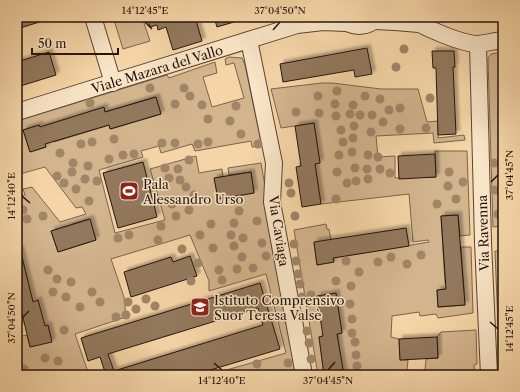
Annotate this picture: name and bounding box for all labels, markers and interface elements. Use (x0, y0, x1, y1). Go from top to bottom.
text: 14°12'45"E (122, 4, 168, 17)
text: 37°04'50"N (254, 4, 306, 17)
scale bar (32, 30, 118, 56)
text: 50 m (38, 36, 67, 51)
street label: Viale Mazara del Vallo (88, 41, 225, 97)
text: 37°04'45"N (503, 150, 516, 200)
text: 14°12'40"E (5, 172, 18, 220)
place label: Pala Alessandro Urso (142, 176, 244, 207)
sports icon: Pala Alessandro Urso (118, 180, 140, 202)
street label: Via Caviaga (265, 193, 293, 268)
street label: Via Ravenna (474, 194, 492, 273)
text: 37°04'50"N (5, 292, 18, 344)
place label: Istituto Comprensivo Suor Teresa Valsè (214, 292, 345, 323)
school or university icon: Istituto Comprensivo Suor Teresa Valsè (189, 296, 211, 318)
text: 14°12'45"E (503, 306, 516, 352)
text: 14°12'40"E (198, 374, 246, 387)
text: 37°04'45"N (303, 374, 353, 387)

